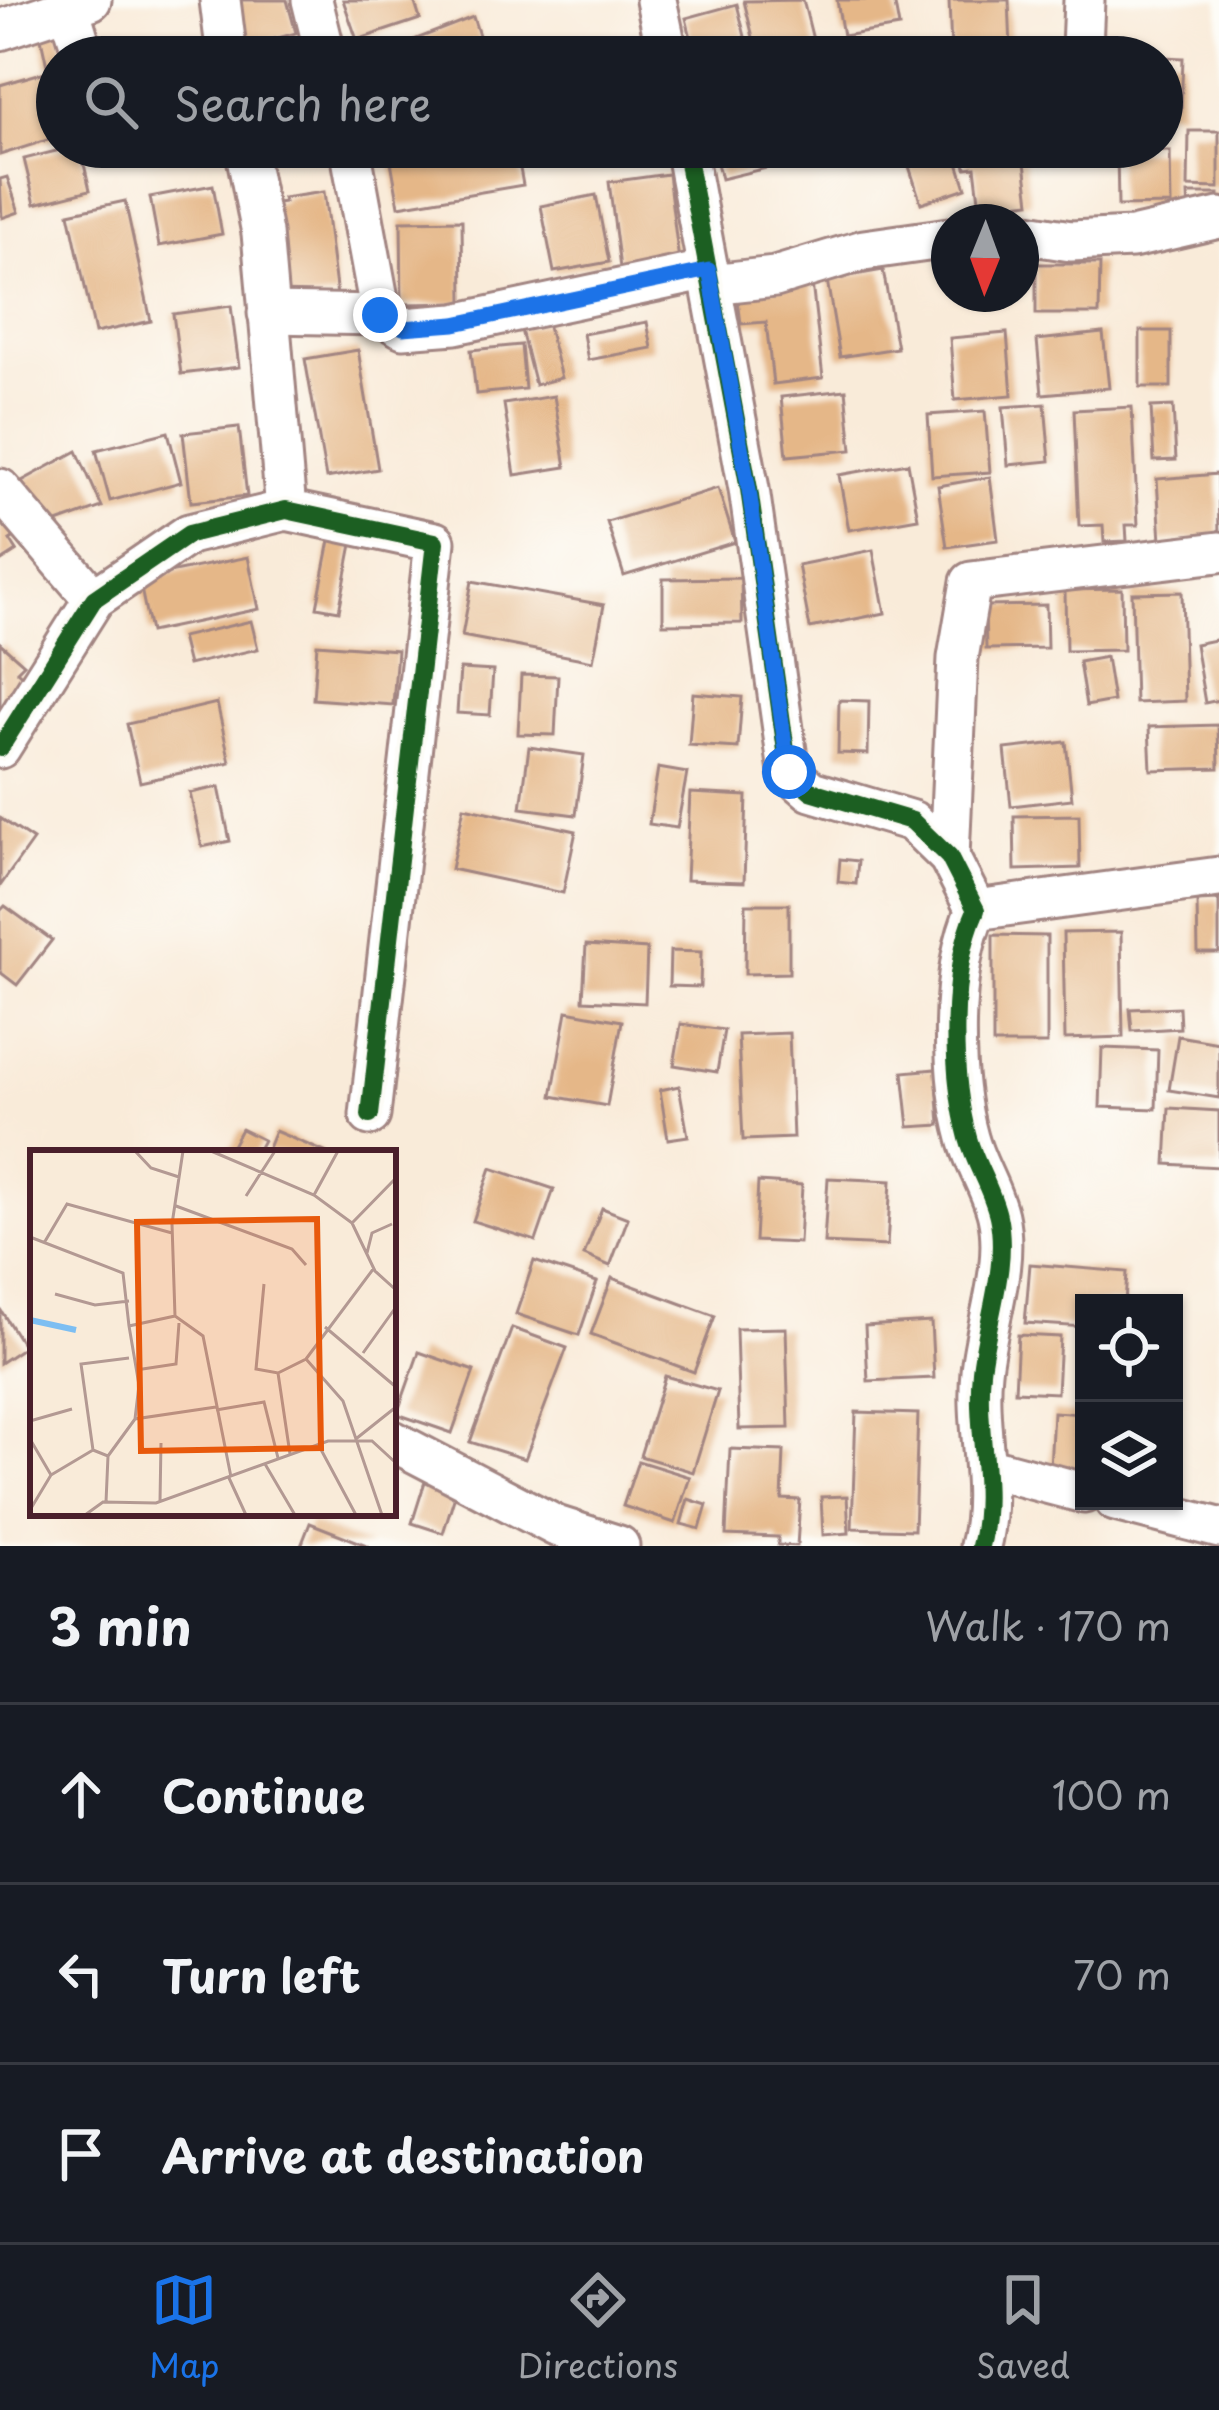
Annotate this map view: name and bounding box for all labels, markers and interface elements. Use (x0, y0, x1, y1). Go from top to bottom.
search box (36, 36, 1183, 168)
text: Search here (174, 68, 431, 136)
icon: search (78, 69, 144, 135)
north arrow (931, 204, 1039, 312)
route end (353, 288, 407, 342)
route start (762, 745, 816, 799)
inset map (30, 1150, 396, 1516)
map controls (1075, 1294, 1183, 1510)
button: locate (1075, 1294, 1183, 1402)
button: layers (1075, 1402, 1183, 1510)
text: 3 min (48, 1586, 192, 1663)
text: Walk · 170 m (925, 1595, 1171, 1654)
text: Continue (162, 1760, 365, 1828)
icon: ahead (48, 1761, 114, 1827)
text: 100 m (1052, 1764, 1171, 1823)
text: Turn left (162, 1940, 361, 2008)
icon: left (48, 1941, 114, 2007)
text: 70 m (1073, 1944, 1171, 2003)
text: Arrive at destination (162, 2120, 645, 2188)
icon: arrive (48, 2121, 114, 2187)
tab: Map (149, 2267, 220, 2389)
tab: Directions (518, 2267, 678, 2389)
tab: Saved (976, 2267, 1070, 2389)

